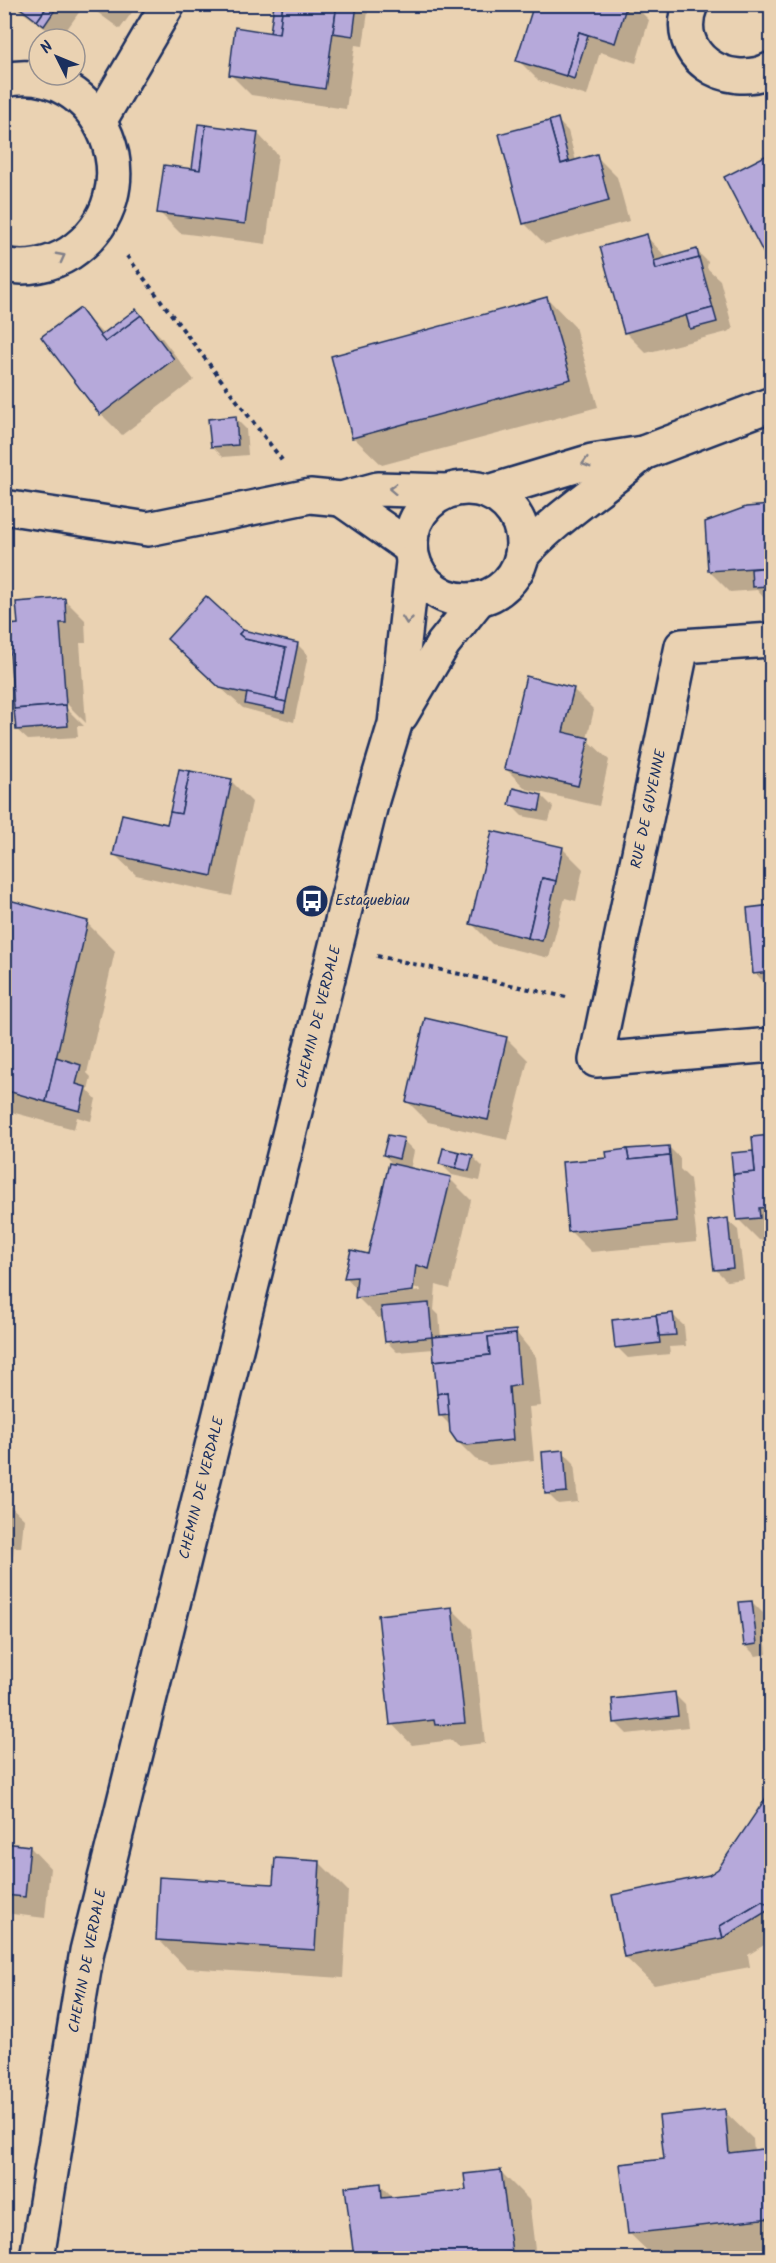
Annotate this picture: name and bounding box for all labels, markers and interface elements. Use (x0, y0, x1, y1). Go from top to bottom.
north arrow (27, 27, 87, 87)
text: N (35, 36, 60, 60)
one-way arrow (54, 253, 65, 265)
one-way arrow (581, 456, 592, 468)
one-way arrow (389, 483, 398, 495)
one-way arrow (401, 615, 414, 625)
street label: RUE DE GUYENNE (625, 746, 674, 871)
bus stop icon: Estaquebiau (294, 883, 330, 919)
place label: Estaquebiau (335, 889, 410, 913)
street label: CHEMIN DE VERDALE (290, 942, 349, 1091)
street label: CHEMIN DE VERDALE (173, 1413, 232, 1562)
street label: CHEMIN DE VERDALE (62, 1886, 114, 2035)

